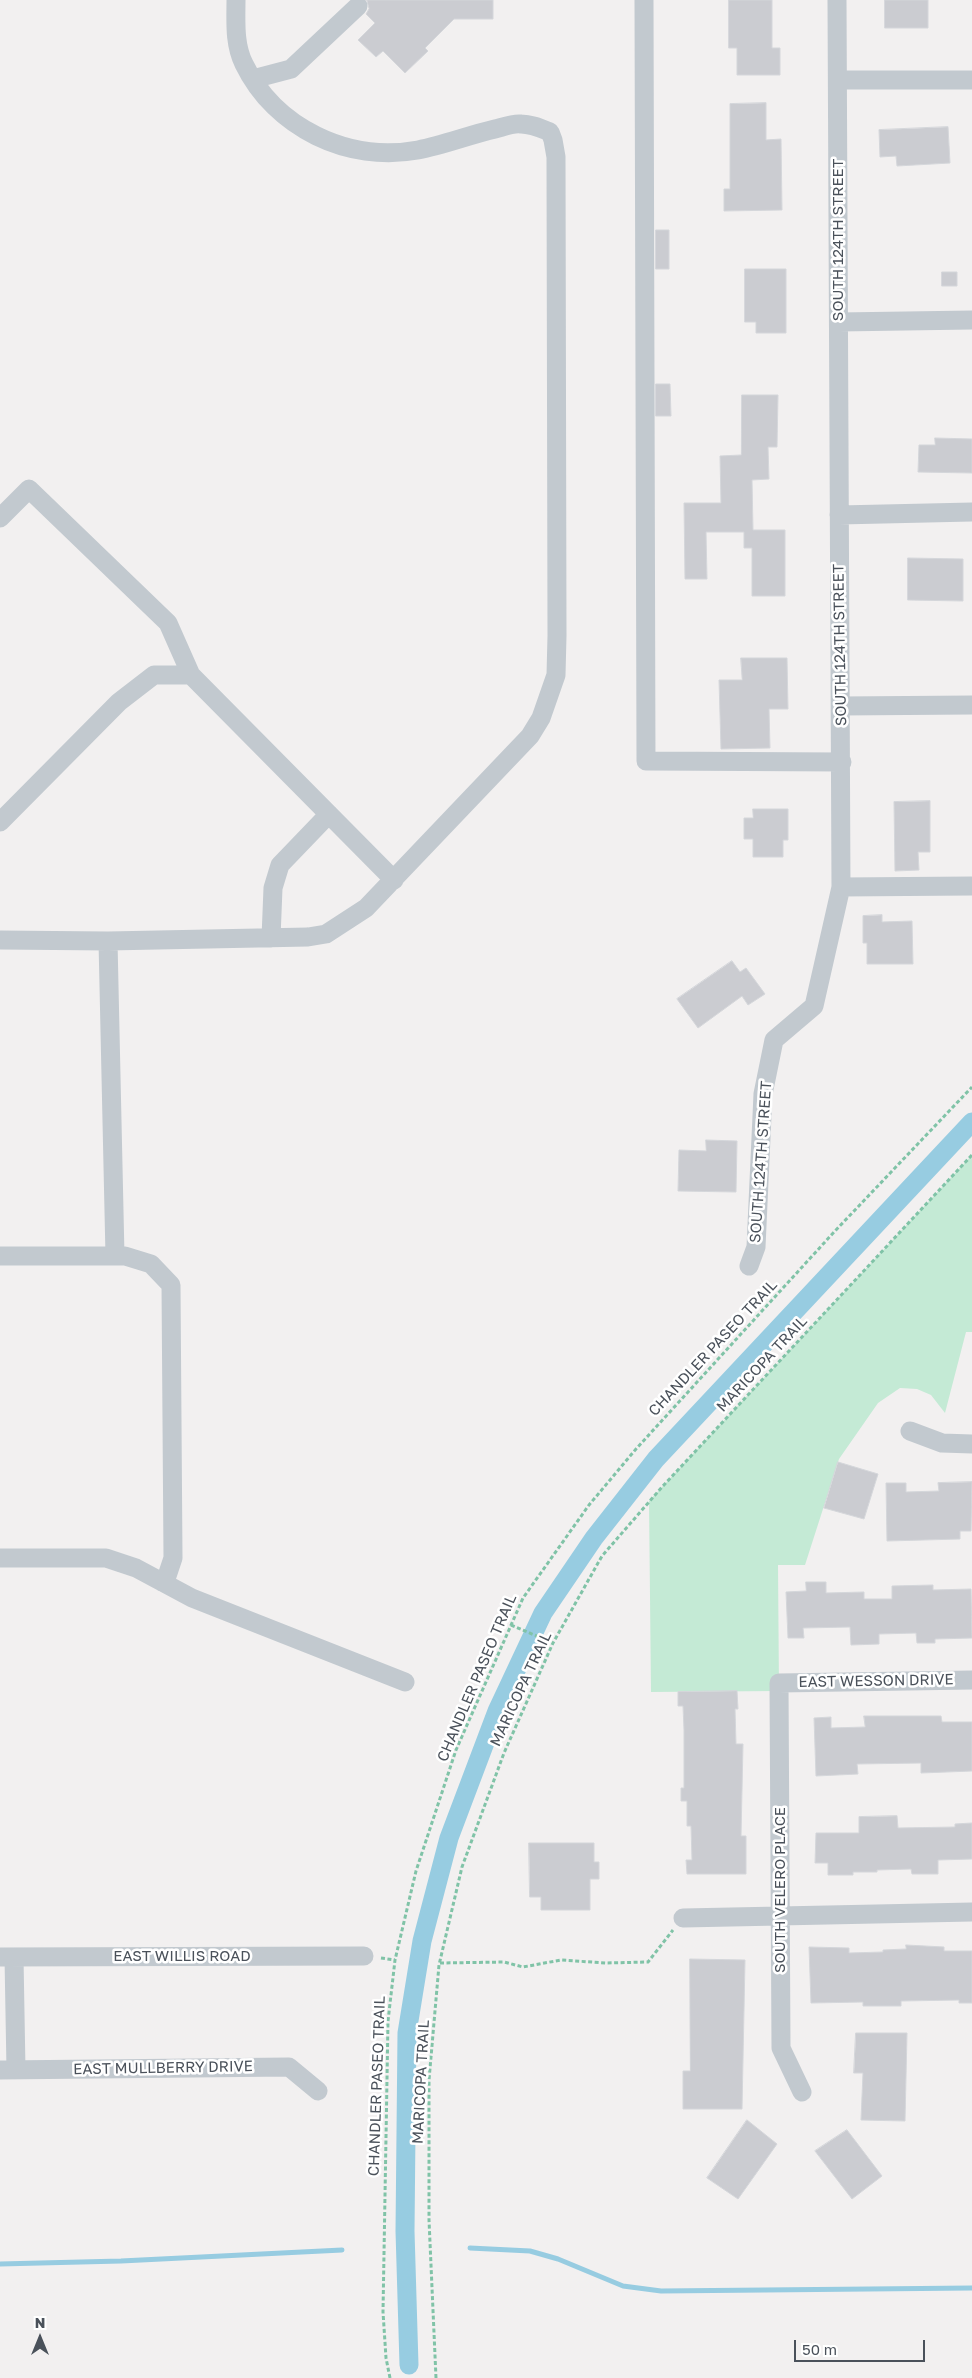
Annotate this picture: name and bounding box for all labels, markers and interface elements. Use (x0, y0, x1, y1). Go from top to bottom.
street label: SOUTH 124TH STREET (829, 159, 847, 321)
street label: SOUTH 124TH STREET (830, 564, 850, 726)
street label: SOUTH 124TH STREET (746, 1080, 776, 1244)
street label: CHANDLER PASEO TRAIL (645, 1276, 781, 1420)
street label: MARICOPA TRAIL (713, 1312, 811, 1416)
street label: CHANDLER PASEO TRAIL (434, 1592, 520, 1764)
street label: MARICOPA TRAIL (487, 1629, 555, 1749)
street label: EAST WESSON DRIVE (798, 1671, 954, 1691)
street label: SOUTH VELERO PLACE (771, 1807, 789, 1973)
street label: EAST WILLIS ROAD (113, 1947, 251, 1965)
street label: CHANDLER PASEO TRAIL (365, 1996, 389, 2176)
street label: MARICOPA TRAIL (409, 2019, 433, 2145)
street label: EAST MULLBERRY DRIVE (73, 2057, 253, 2079)
north arrow (15, 2313, 65, 2363)
text: N (35, 2314, 45, 2331)
scale bar (797, 2330, 928, 2362)
text: 50 m (802, 2340, 837, 2358)

